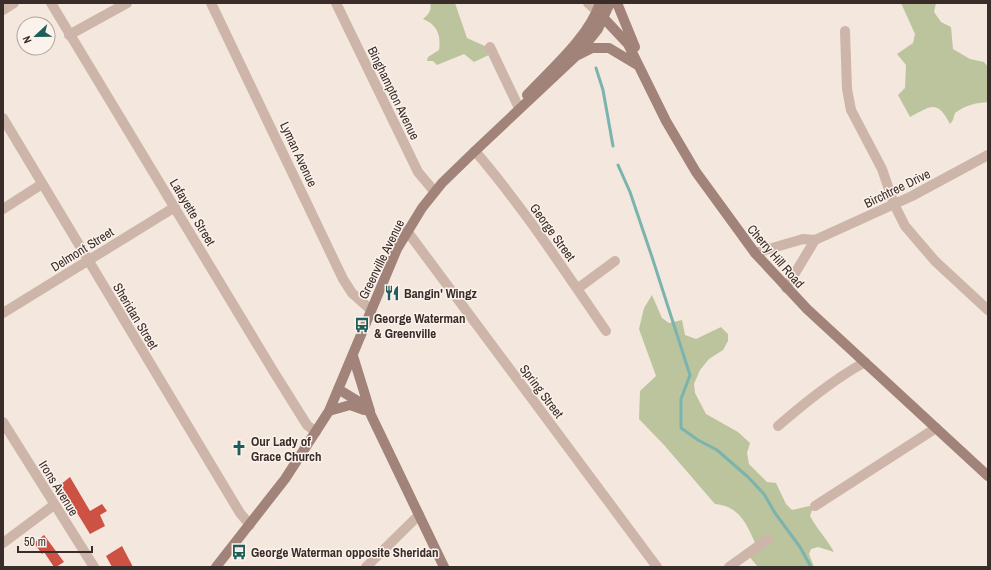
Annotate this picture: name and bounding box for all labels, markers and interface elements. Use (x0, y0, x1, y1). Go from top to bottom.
north arrow (16, 16, 56, 56)
text: N (19, 34, 34, 45)
street label: Binghampton Avenue (364, 44, 424, 143)
street label: Lyman Avenue (276, 119, 321, 190)
street label: Birchtree Drive (861, 165, 933, 212)
street label: Lafayette Street (166, 176, 219, 249)
street label: George Street (526, 200, 579, 264)
street label: Greenville Avenue (355, 216, 408, 302)
street label: Cherry Hill Road (743, 221, 808, 292)
street label: Delmont Street (48, 223, 117, 275)
street label: Sheridan Street (109, 280, 162, 353)
restaurant icon: Bangin' Wingz (383, 284, 401, 302)
place label: Bangin' Wingz (404, 285, 478, 302)
place label: George Waterman & Greenville (374, 310, 465, 342)
bus stop icon: George Waterman & Greenville (353, 316, 371, 334)
street label: Spring Street (516, 361, 567, 422)
place label: Our Lady of Grace Church (251, 433, 322, 465)
church icon: Our Lady of Grace Church (230, 439, 248, 457)
street label: Irons Avenue (35, 457, 82, 519)
scale bar (18, 528, 92, 554)
text: 50 m (24, 534, 46, 550)
bus stop icon: George Waterman opposite Sheridan (230, 543, 248, 561)
place label: George Waterman opposite Sheridan (251, 544, 438, 561)

